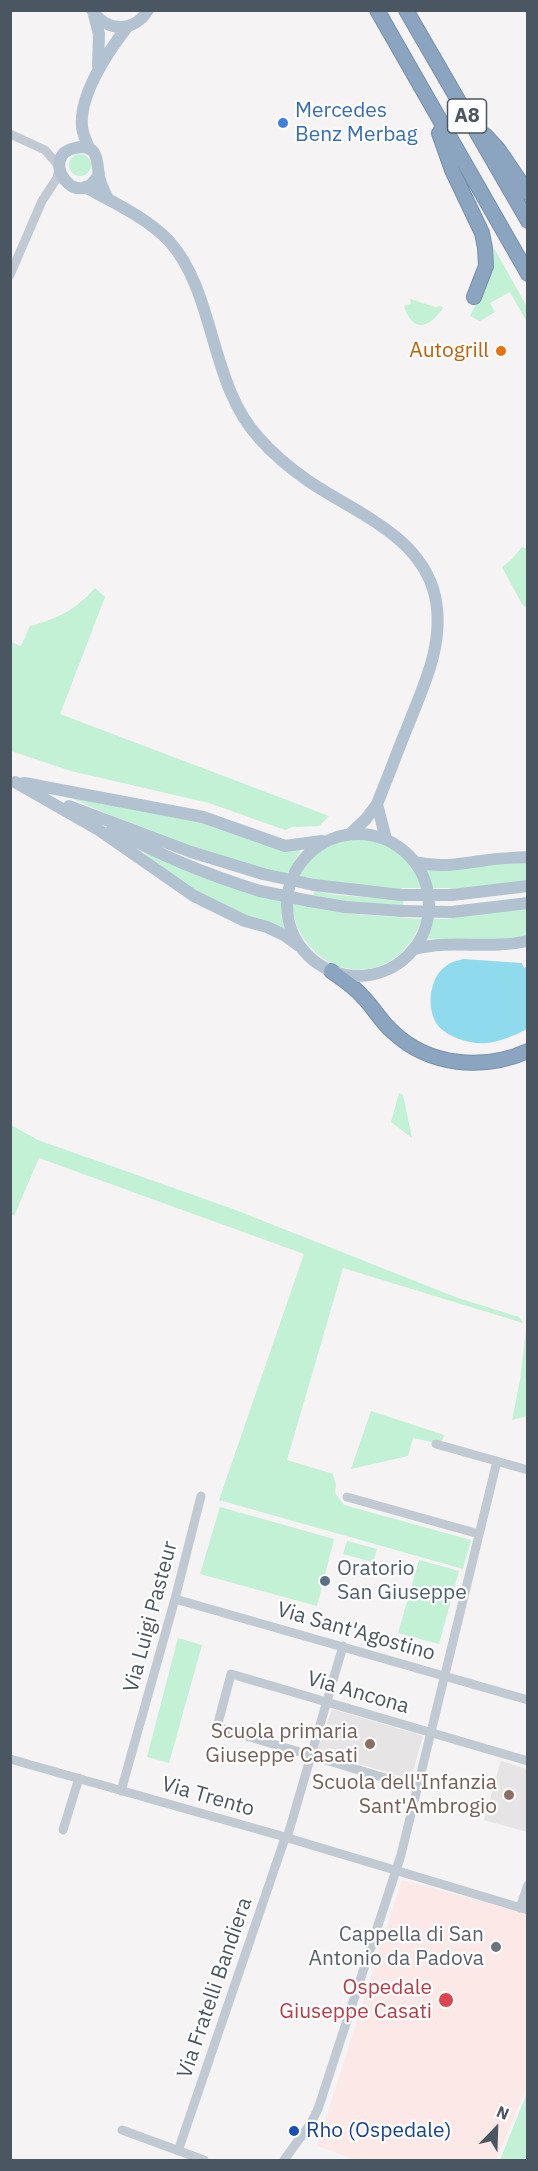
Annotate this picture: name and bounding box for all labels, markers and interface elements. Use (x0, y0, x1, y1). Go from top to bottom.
place label: Mercedes Benz Merbag (295, 98, 418, 148)
road number: A8 (448, 99, 486, 133)
marker: Mercedes Benz Merbag (276, 116, 290, 130)
place label: Autogrill (409, 338, 489, 364)
marker: Autogrill (494, 344, 508, 358)
street label: Via Luigi Pasteur (119, 1539, 183, 1695)
place label: Oratorio San Giuseppe (337, 1556, 467, 1606)
marker: Oratorio San Giuseppe (318, 1574, 332, 1588)
street label: Via Sant'Agostino (274, 1597, 438, 1667)
street label: Via Ancona (304, 1666, 412, 1720)
place label: Scuola primaria Giuseppe Casati (205, 1719, 358, 1769)
marker: Scuola primaria Giuseppe Casati (363, 1737, 377, 1751)
place label: Scuola dell'Infanzia Sant'Ambrogio (312, 1770, 497, 1820)
street label: Via Trento (159, 1772, 257, 1822)
marker: Scuola dell'Infanzia Sant'Ambrogio (502, 1788, 516, 1802)
street label: Via Fratelli Bandiera (172, 1894, 258, 2082)
place label: Cappella di San Antonio da Padova (308, 1922, 484, 1972)
marker: Cappella di San Antonio da Padova (489, 1940, 503, 1954)
place label: Ospedale Giuseppe Casati (279, 1975, 432, 2025)
marker: Ospedale Giuseppe Casati (437, 1991, 455, 2009)
north arrow (466, 2099, 526, 2159)
text: N (494, 2101, 512, 2124)
place label: Rho (Ospedale) (306, 2118, 452, 2144)
marker: Rho (Ospedale) (287, 2124, 301, 2138)

